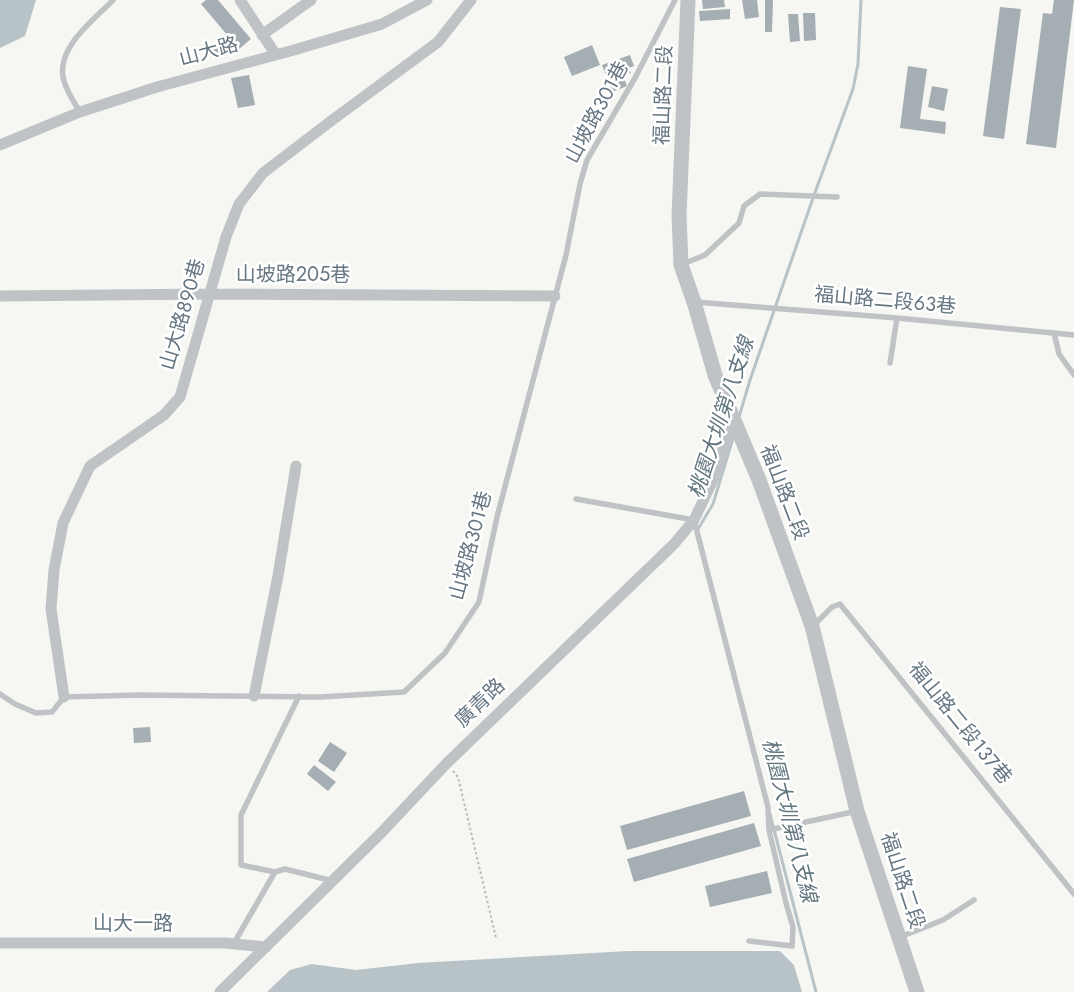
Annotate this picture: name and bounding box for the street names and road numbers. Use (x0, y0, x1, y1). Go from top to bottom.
street label: 山大路 (177, 34, 241, 72)
street label: 福山路二段 (651, 45, 679, 145)
street label: 山坡路301巷 (561, 58, 635, 168)
street label: 山大路890巷 (157, 257, 211, 373)
street label: 山坡路205巷 (236, 264, 350, 288)
street label: 福山路二段63巷 (813, 284, 957, 320)
street label: 福山路二段 (754, 442, 812, 544)
street label: 山坡路301巷 (446, 489, 498, 603)
street label: 福山路二段137巷 (902, 658, 1016, 790)
street label: 廣青路 (451, 675, 511, 733)
street label: 福山路二段 (874, 830, 928, 932)
street label: 山大一路 (93, 913, 173, 937)

